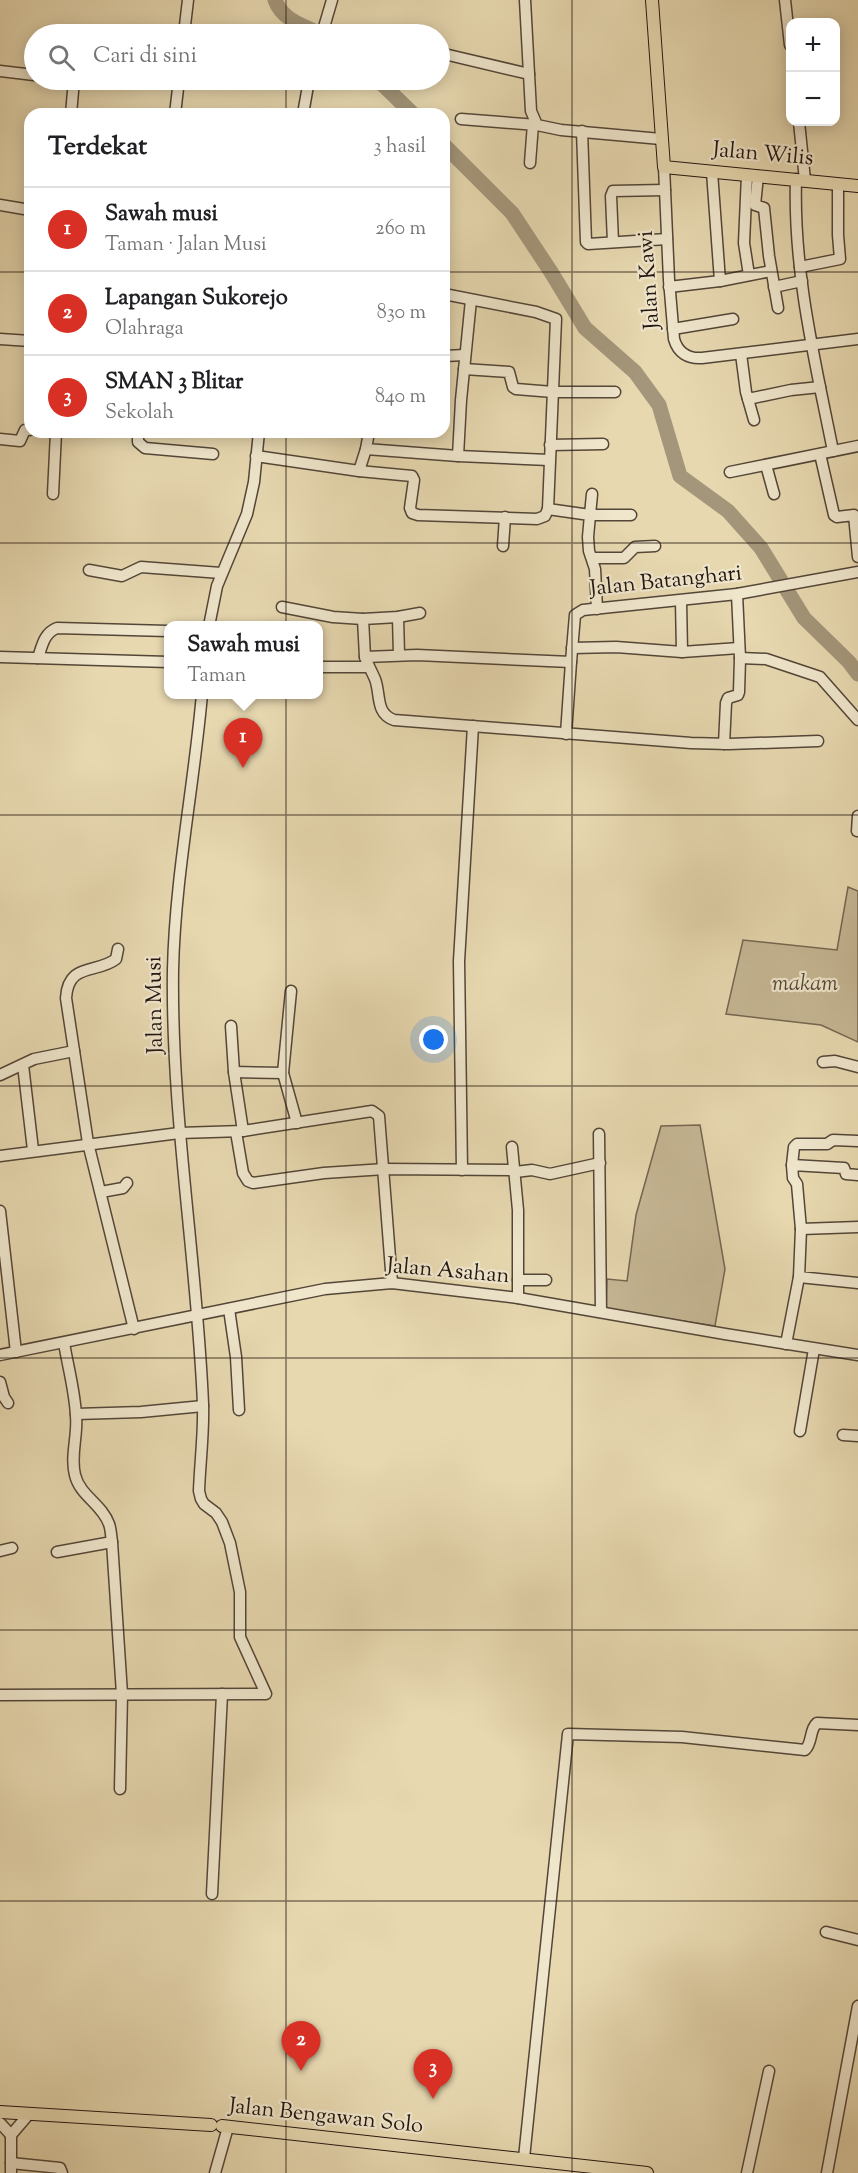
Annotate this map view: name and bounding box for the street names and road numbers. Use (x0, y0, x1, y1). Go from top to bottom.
street label: Jalan Wilis (710, 135, 815, 175)
street label: Jalan Kawi (631, 230, 669, 331)
street label: Jalan Batanghari (587, 558, 744, 606)
street label: Jalan Musi (139, 956, 173, 1055)
street label: Jalan Asahan (384, 1251, 511, 1293)
street label: Jalan Bengawan Solo (226, 2091, 425, 2143)

